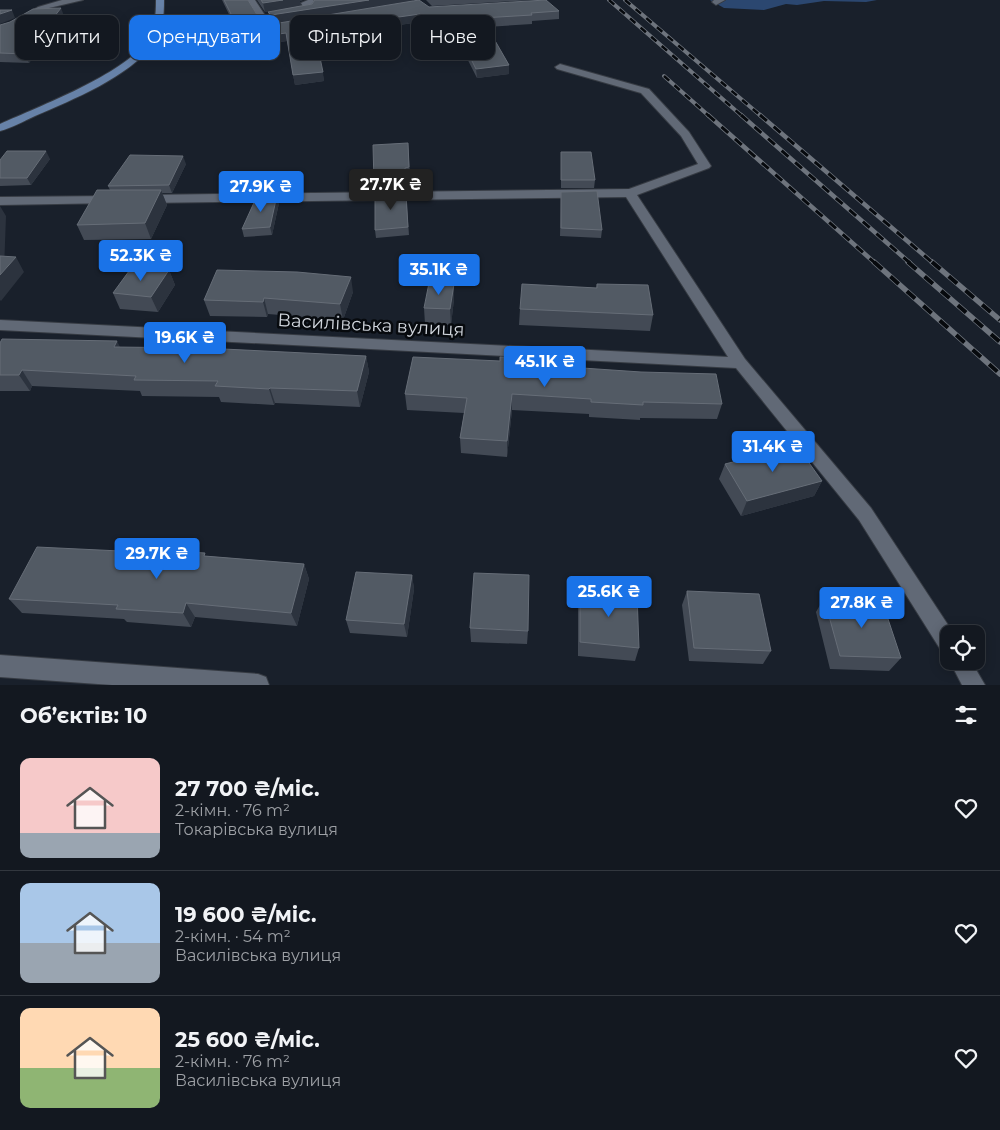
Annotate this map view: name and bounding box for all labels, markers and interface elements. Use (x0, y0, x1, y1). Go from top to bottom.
chip: Купити (15, 15, 119, 60)
chip: Орендувати (129, 15, 280, 60)
chip: Фільтри (290, 15, 401, 60)
chip: Нове (411, 15, 495, 60)
pin: 27.7K ₴ (345, 168, 437, 211)
pin: 27.9K ₴ (215, 170, 307, 213)
text: 27.7K ₴ (360, 175, 422, 194)
text: 27.9K ₴ (230, 177, 292, 196)
pin: 52.3K ₴ (95, 240, 187, 282)
text: 52.3K ₴ (110, 246, 172, 265)
pin: 35.1K ₴ (393, 254, 485, 296)
text: 35.1K ₴ (410, 260, 468, 279)
street label: Василівська вулиця (277, 309, 465, 341)
pin: 19.6K ₴ (139, 322, 231, 364)
text: 19.6K ₴ (155, 328, 215, 347)
pin: 45.1K ₴ (499, 346, 591, 388)
text: 45.1K ₴ (515, 352, 575, 371)
pin: 31.4K ₴ (727, 430, 819, 473)
text: 31.4K ₴ (743, 437, 803, 456)
pin: 29.7K ₴ (111, 538, 203, 580)
text: 29.7K ₴ (126, 544, 188, 563)
pin: 25.6K ₴ (563, 576, 655, 618)
text: 25.6K ₴ (578, 582, 640, 601)
pin: 27.8K ₴ (816, 586, 908, 629)
text: 27.8K ₴ (830, 593, 894, 612)
map controls (940, 625, 985, 670)
button: locate (940, 625, 985, 670)
icon: filters (952, 701, 980, 729)
text: Об’єктів: 10 (20, 703, 147, 728)
text: 27 700 ₴/міс. (175, 776, 320, 801)
icon: home (60, 778, 120, 838)
icon: heart (952, 794, 980, 822)
text: 2-кімн. · 76 m² (175, 801, 290, 820)
text: Токарівська вулиця (175, 820, 338, 839)
text: 19 600 ₴/міс. (175, 902, 317, 927)
icon: home (60, 903, 120, 963)
icon: heart (952, 919, 980, 947)
text: 2-кімн. · 54 m² (175, 927, 291, 946)
text: Василівська вулиця (175, 946, 341, 965)
text: 25 600 ₴/міс. (175, 1027, 320, 1052)
icon: home (60, 1028, 120, 1088)
icon: heart (952, 1044, 980, 1072)
text: 2-кімн. · 76 m² (175, 1052, 290, 1071)
text: Василівська вулиця (175, 1071, 341, 1090)

